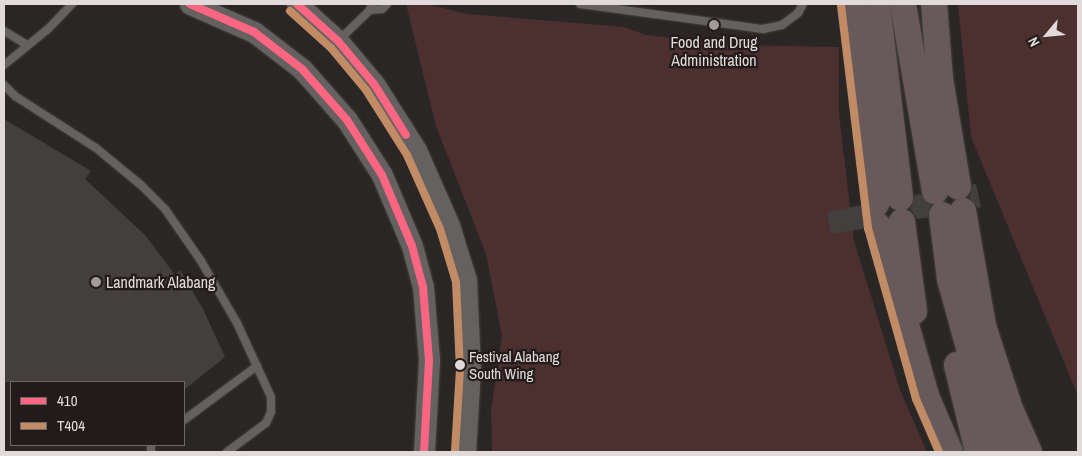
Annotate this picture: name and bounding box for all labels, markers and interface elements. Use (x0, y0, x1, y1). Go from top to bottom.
north arrow (1022, 10, 1072, 60)
marker: Food and Drug Administration (708, 19, 720, 31)
place label: Food and Drug Administration (671, 32, 757, 70)
text: N (1024, 34, 1044, 50)
place label: Landmark Alabang (106, 272, 216, 292)
marker: Landmark Alabang (90, 276, 102, 288)
place label: Festival Alabang South Wing (469, 347, 560, 382)
marker: Festival Alabang South Wing (455, 360, 465, 370)
legend (10, 381, 185, 446)
text: 410 (57, 390, 78, 411)
text: T404 (57, 415, 85, 436)

